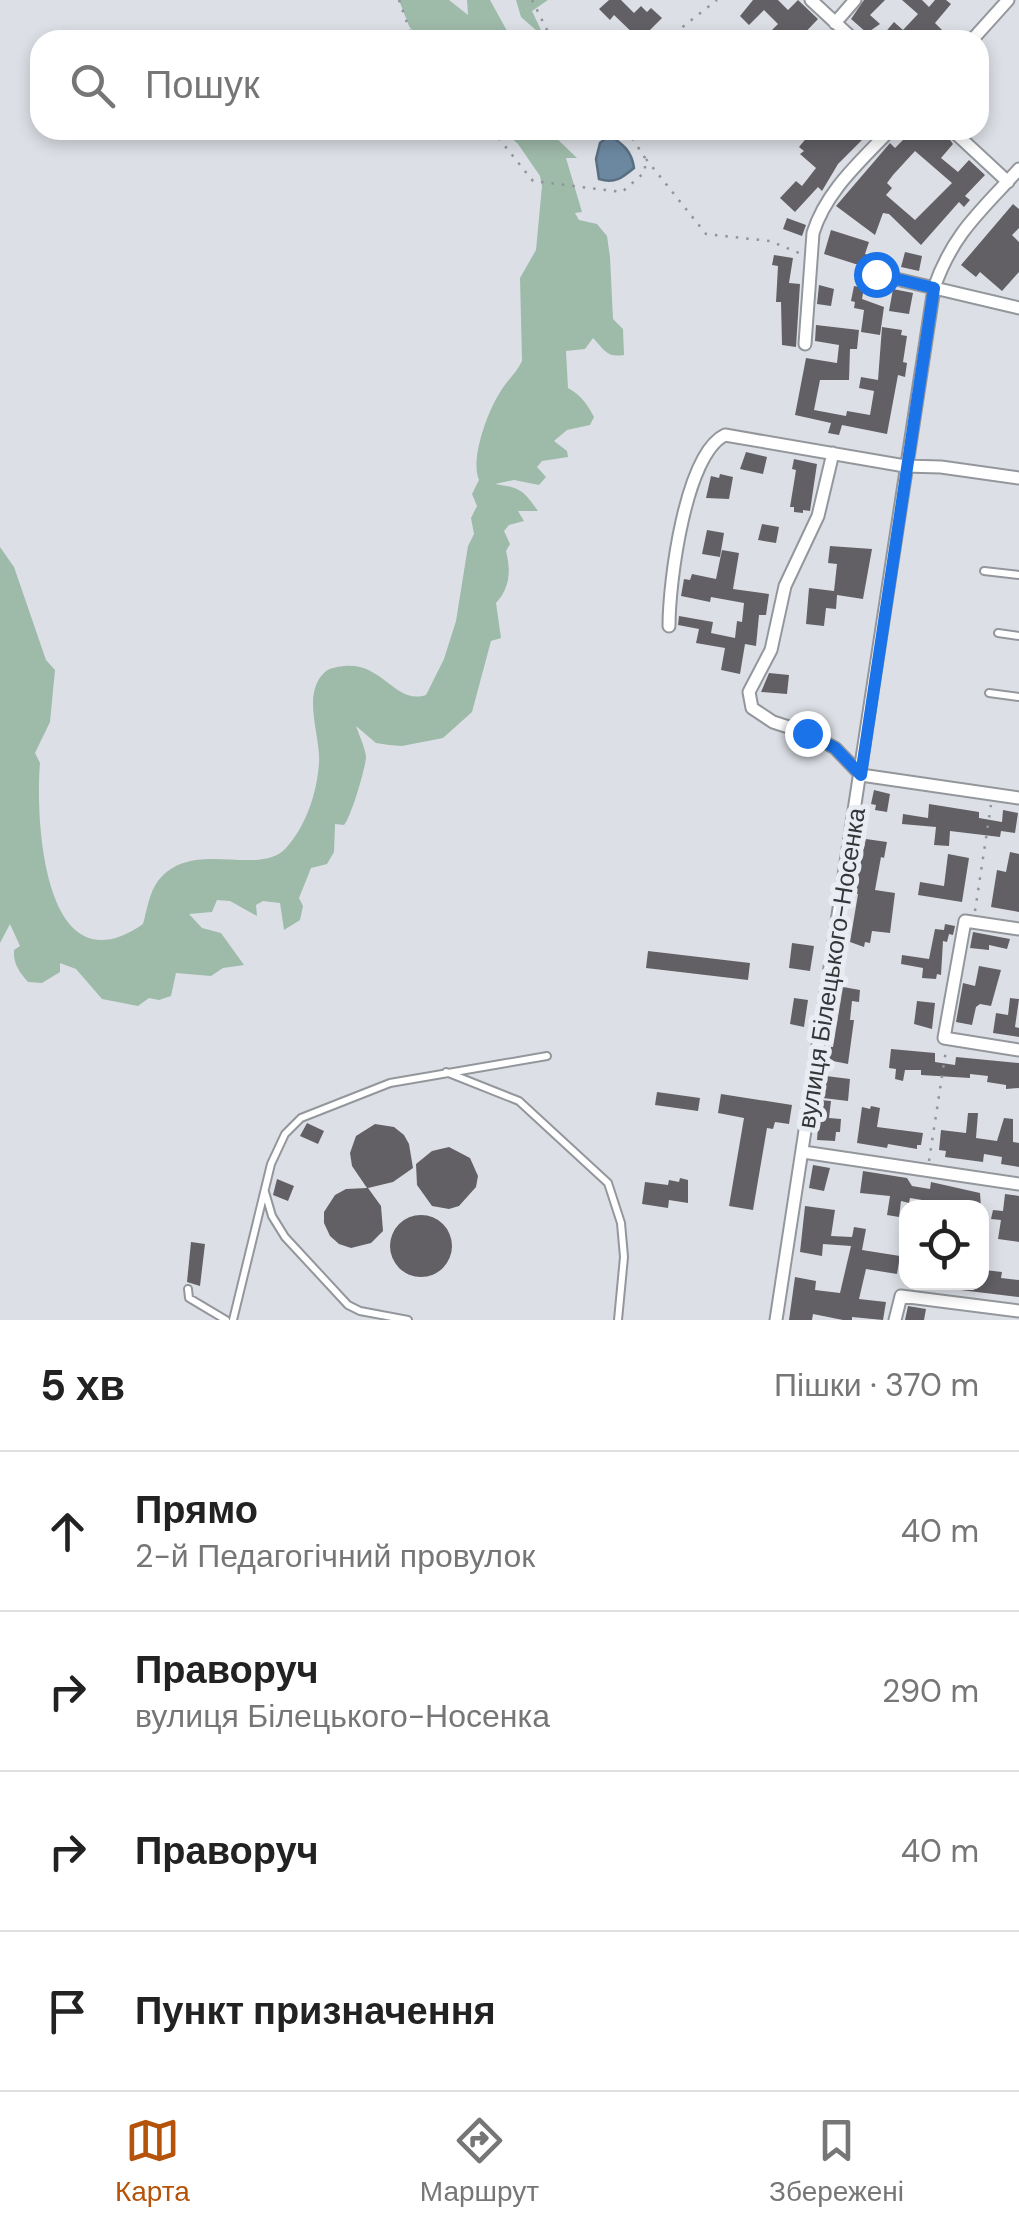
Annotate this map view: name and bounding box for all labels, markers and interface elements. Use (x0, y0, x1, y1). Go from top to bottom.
search box (30, 30, 989, 140)
icon: search (65, 58, 120, 113)
text: Пошук (145, 60, 260, 110)
route start (854, 252, 900, 298)
route end (785, 711, 831, 757)
street label: вулиця Білецького-Носенка (790, 805, 873, 1131)
map controls (899, 1200, 989, 1290)
button: locate (899, 1200, 989, 1290)
text: 5 хв (40, 1358, 125, 1413)
text: Пішки · 370 m (774, 1364, 979, 1406)
text: Прямо (135, 1485, 258, 1535)
icon: ahead (40, 1504, 95, 1559)
text: 40 m (901, 1510, 979, 1552)
text: 2-й Педагогічний провулок (135, 1535, 535, 1577)
text: Праворуч (135, 1645, 319, 1695)
icon: right (40, 1664, 95, 1719)
text: 290 m (882, 1670, 979, 1712)
text: вулиця Білецького-Носенка (135, 1695, 550, 1737)
icon: right (40, 1824, 95, 1879)
text: Праворуч (135, 1826, 319, 1876)
text: 40 m (901, 1830, 979, 1872)
icon: arrive (40, 1984, 95, 2039)
text: Пункт призначення (135, 1986, 496, 2036)
tab: Карта (115, 2113, 190, 2210)
tab: Маршрут (420, 2113, 539, 2210)
tab: Збережені (769, 2113, 904, 2210)

